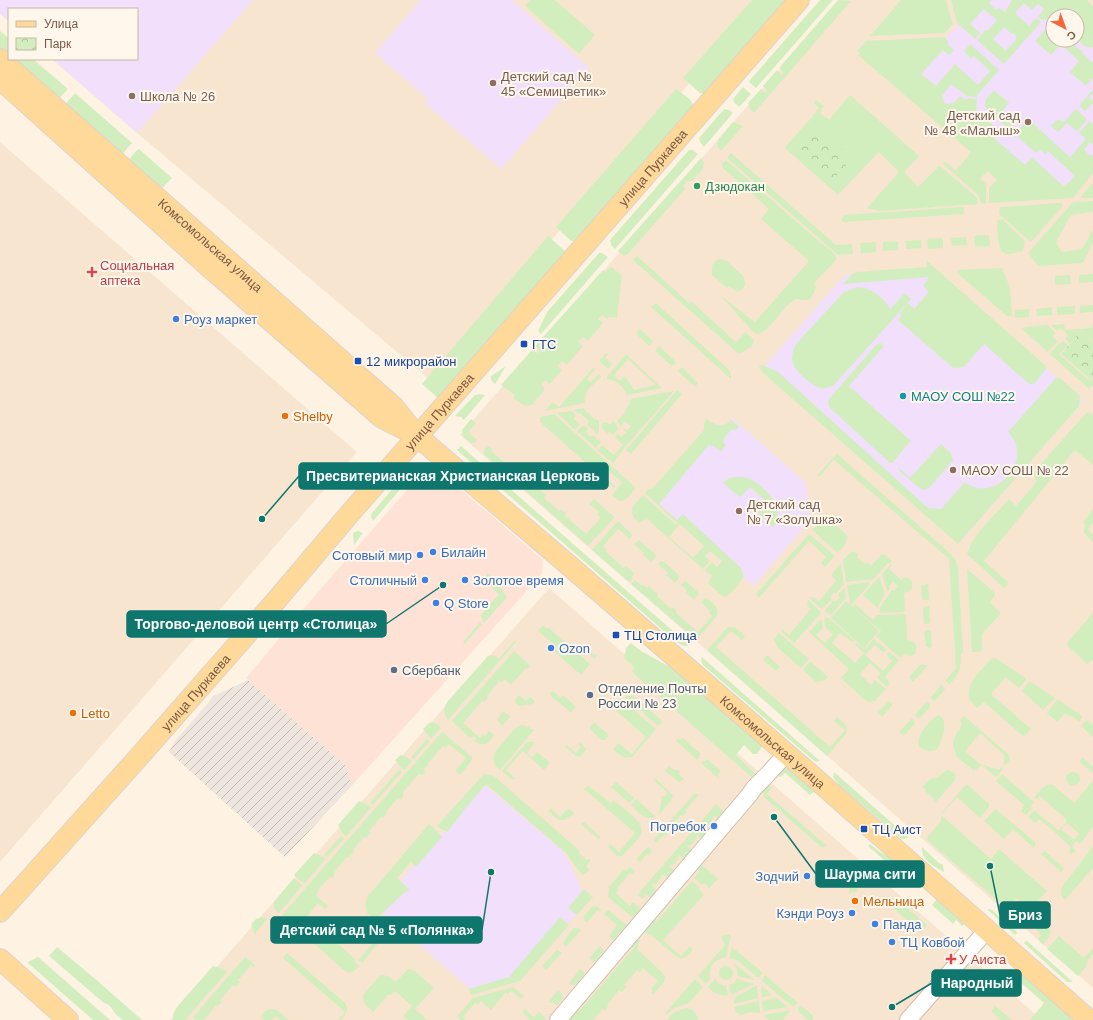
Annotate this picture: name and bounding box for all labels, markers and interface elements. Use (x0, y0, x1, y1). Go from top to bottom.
legend (8, 8, 138, 60)
north arrow (1045, 8, 1085, 48)
text: Улица (44, 17, 78, 31)
text: С (1065, 28, 1078, 43)
text: Парк (44, 37, 72, 51)
place label: Детский сад № 45 «Семицветик» (501, 69, 606, 99)
marker: Детский сад № 45 «Семицветик» (488, 78, 498, 88)
place label: Школа № 26 (140, 89, 215, 104)
marker: Школа № 26 (127, 91, 137, 101)
place label: Детский сад № 48 «Малыш» (924, 108, 1020, 138)
marker: Детский сад № 48 «Малыш» (1023, 117, 1033, 127)
street label: улица Пуркаева (615, 126, 691, 209)
place label: Дзюдокан (705, 179, 765, 194)
marker: Дзюдокан (692, 181, 702, 191)
street label: Комсомольская улица (155, 195, 266, 296)
place label: Социальная аптека (100, 258, 174, 288)
marker: Социальная аптека (87, 267, 97, 277)
place label: Роуз маркет (184, 312, 257, 327)
marker: Роуз маркет (171, 314, 181, 324)
place label: ГТС (532, 337, 556, 352)
marker: ГТС (519, 339, 529, 349)
place label: 12 микрорайон (366, 354, 457, 369)
marker: 12 микрорайон (353, 356, 363, 366)
street label: улица Пуркаева (402, 370, 478, 453)
place label: МАОУ СОШ №22 (911, 389, 1015, 404)
marker: МАОУ СОШ №22 (898, 391, 908, 401)
place label: Shelby (293, 409, 333, 424)
marker: Shelby (280, 411, 290, 421)
callout: Пресвитерианская Христианская Церковь (299, 463, 608, 489)
place label: МАОУ СОШ № 22 (961, 463, 1069, 478)
marker: МАОУ СОШ № 22 (948, 465, 958, 475)
text: Пресвитерианская Христианская Церковь (306, 468, 600, 484)
place label: Детский сад № 7 «Золушка» (747, 497, 842, 527)
marker: Детский сад № 7 «Золушка» (734, 506, 744, 516)
place label: Билайн (441, 545, 486, 560)
marker: Билайн (428, 547, 438, 557)
place label: Сотовый мир (332, 548, 412, 563)
marker: Сотовый мир (415, 550, 425, 560)
place label: Столичный (349, 573, 417, 588)
place label: Золотое время (473, 573, 564, 588)
marker: Столичный (420, 575, 430, 585)
marker: Золотое время (460, 575, 470, 585)
place label: Q Store (444, 596, 489, 611)
marker: Q Store (431, 598, 441, 608)
callout: Торгово-деловой центр «Столица» (127, 611, 386, 637)
text: Торгово-деловой центр «Столица» (135, 616, 378, 632)
place label: ТЦ Столица (624, 628, 698, 643)
marker: ТЦ Столица (611, 630, 621, 640)
place label: Ozon (559, 641, 590, 656)
marker: Ozon (546, 643, 556, 653)
street label: улица Пуркаева (158, 651, 234, 734)
place label: Сбербанк (402, 663, 461, 678)
marker: Сбербанк (389, 665, 399, 675)
place label: Отделение Почты России № 23 (598, 681, 706, 711)
marker: Отделение Почты России № 23 (585, 690, 595, 700)
street label: Комсомольская улица (717, 693, 829, 792)
place label: Letto (81, 706, 110, 721)
marker: Letto (68, 708, 78, 718)
place label: Погребок (650, 819, 706, 834)
marker: Погребок (709, 821, 719, 831)
place label: ТЦ Аист (872, 822, 922, 837)
marker: ТЦ Аист (859, 824, 869, 834)
callout: Шаурма сити (816, 861, 924, 887)
text: Шаурма сити (824, 866, 916, 882)
place label: Зодчий (755, 869, 799, 884)
marker: Зодчий (802, 871, 812, 881)
place label: Мельница (863, 894, 925, 909)
marker: Мельница (850, 896, 860, 906)
callout: Бриз (1000, 902, 1050, 928)
place label: Кэнди Роуз (777, 906, 844, 921)
text: Бриз (1008, 907, 1042, 923)
marker: Кэнди Роуз (847, 908, 857, 918)
callout: Детский сад № 5 «Полянка» (271, 917, 482, 943)
place label: Панда (883, 917, 922, 932)
marker: Панда (870, 919, 880, 929)
text: Детский сад № 5 «Полянка» (280, 922, 474, 938)
place label: ТЦ Ковбой (900, 935, 965, 950)
marker: ТЦ Ковбой (887, 937, 897, 947)
place label: У Аиста (959, 952, 1007, 967)
marker: У Аиста (946, 954, 956, 964)
callout: Народный (932, 970, 1021, 996)
text: Народный (941, 975, 1013, 991)

